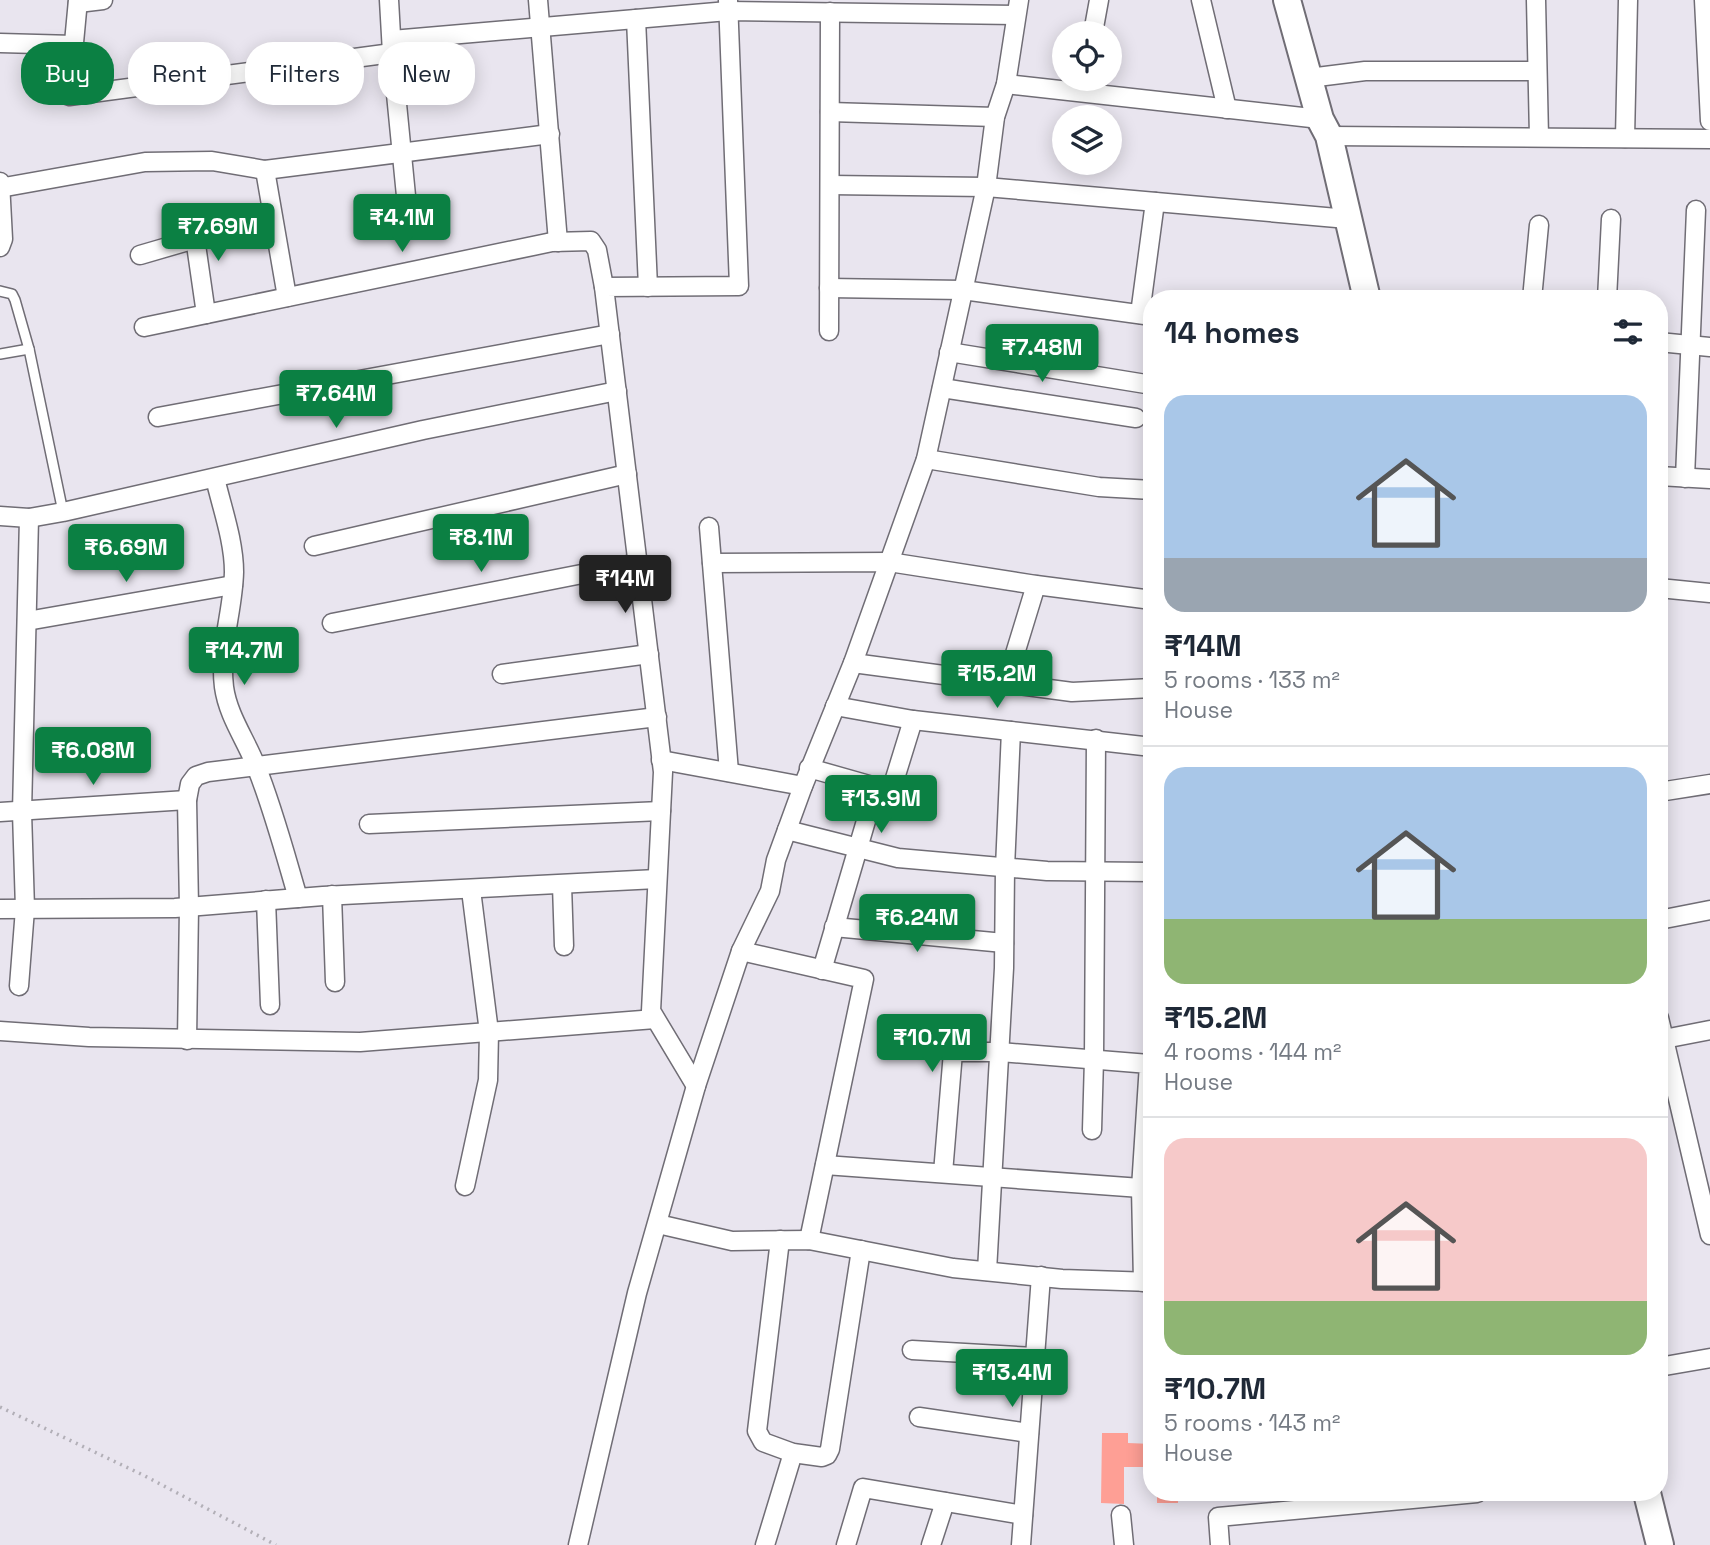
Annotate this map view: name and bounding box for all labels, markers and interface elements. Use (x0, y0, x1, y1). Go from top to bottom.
map controls (1052, 21, 1122, 175)
button: locate (1052, 21, 1122, 91)
chip: Buy (21, 42, 114, 105)
chip: Rent (128, 42, 231, 105)
chip: Filters (245, 42, 364, 105)
chip: New (378, 42, 475, 105)
button: layers (1052, 105, 1122, 175)
pin: ₹4.1M (353, 194, 451, 254)
text: ₹4.1M (369, 202, 435, 232)
pin: ₹7.69M (161, 204, 275, 263)
text: ₹7.69M (178, 211, 258, 241)
text: 14 homes (1164, 313, 1300, 352)
icon: filters (1609, 313, 1647, 351)
pin: ₹7.48M (985, 324, 1099, 384)
text: ₹7.48M (1001, 332, 1083, 362)
pin: ₹7.64M (279, 370, 393, 430)
text: ₹7.64M (295, 378, 377, 408)
icon: home (1343, 440, 1469, 566)
pin: ₹8.1M (432, 514, 530, 574)
text: ₹8.1M (449, 522, 513, 552)
pin: ₹6.69M (69, 524, 183, 584)
text: ₹6.69M (84, 532, 168, 562)
pin: ₹14M (584, 556, 666, 615)
text: ₹14M (595, 563, 655, 593)
text: ₹14M (1164, 626, 1242, 665)
pin: ₹14.7M (187, 628, 301, 687)
text: ₹14.7M (205, 635, 283, 665)
pin: ₹15.2M (940, 650, 1054, 710)
text: ₹15.2M (957, 658, 1037, 688)
text: 5 rooms · 133 m² (1164, 665, 1340, 695)
text: House (1164, 695, 1233, 725)
pin: ₹6.08M (36, 728, 150, 787)
text: ₹6.08M (51, 735, 135, 765)
pin: ₹13.9M (824, 776, 938, 835)
text: ₹13.9M (841, 783, 921, 813)
icon: home (1343, 812, 1469, 938)
pin: ₹6.24M (860, 894, 974, 954)
text: ₹6.24M (875, 902, 959, 932)
text: ₹15.2M (1164, 998, 1267, 1037)
pin: ₹10.7M (875, 1014, 989, 1074)
text: ₹10.7M (893, 1022, 971, 1052)
text: 4 rooms · 144 m² (1164, 1037, 1341, 1067)
text: House (1164, 1067, 1233, 1097)
icon: home (1343, 1183, 1469, 1309)
pin: ₹13.4M (955, 1350, 1069, 1409)
text: ₹13.4M (972, 1357, 1052, 1387)
text: ₹10.7M (1164, 1369, 1266, 1408)
text: 5 rooms · 143 m² (1164, 1408, 1340, 1438)
text: House (1164, 1438, 1233, 1468)

